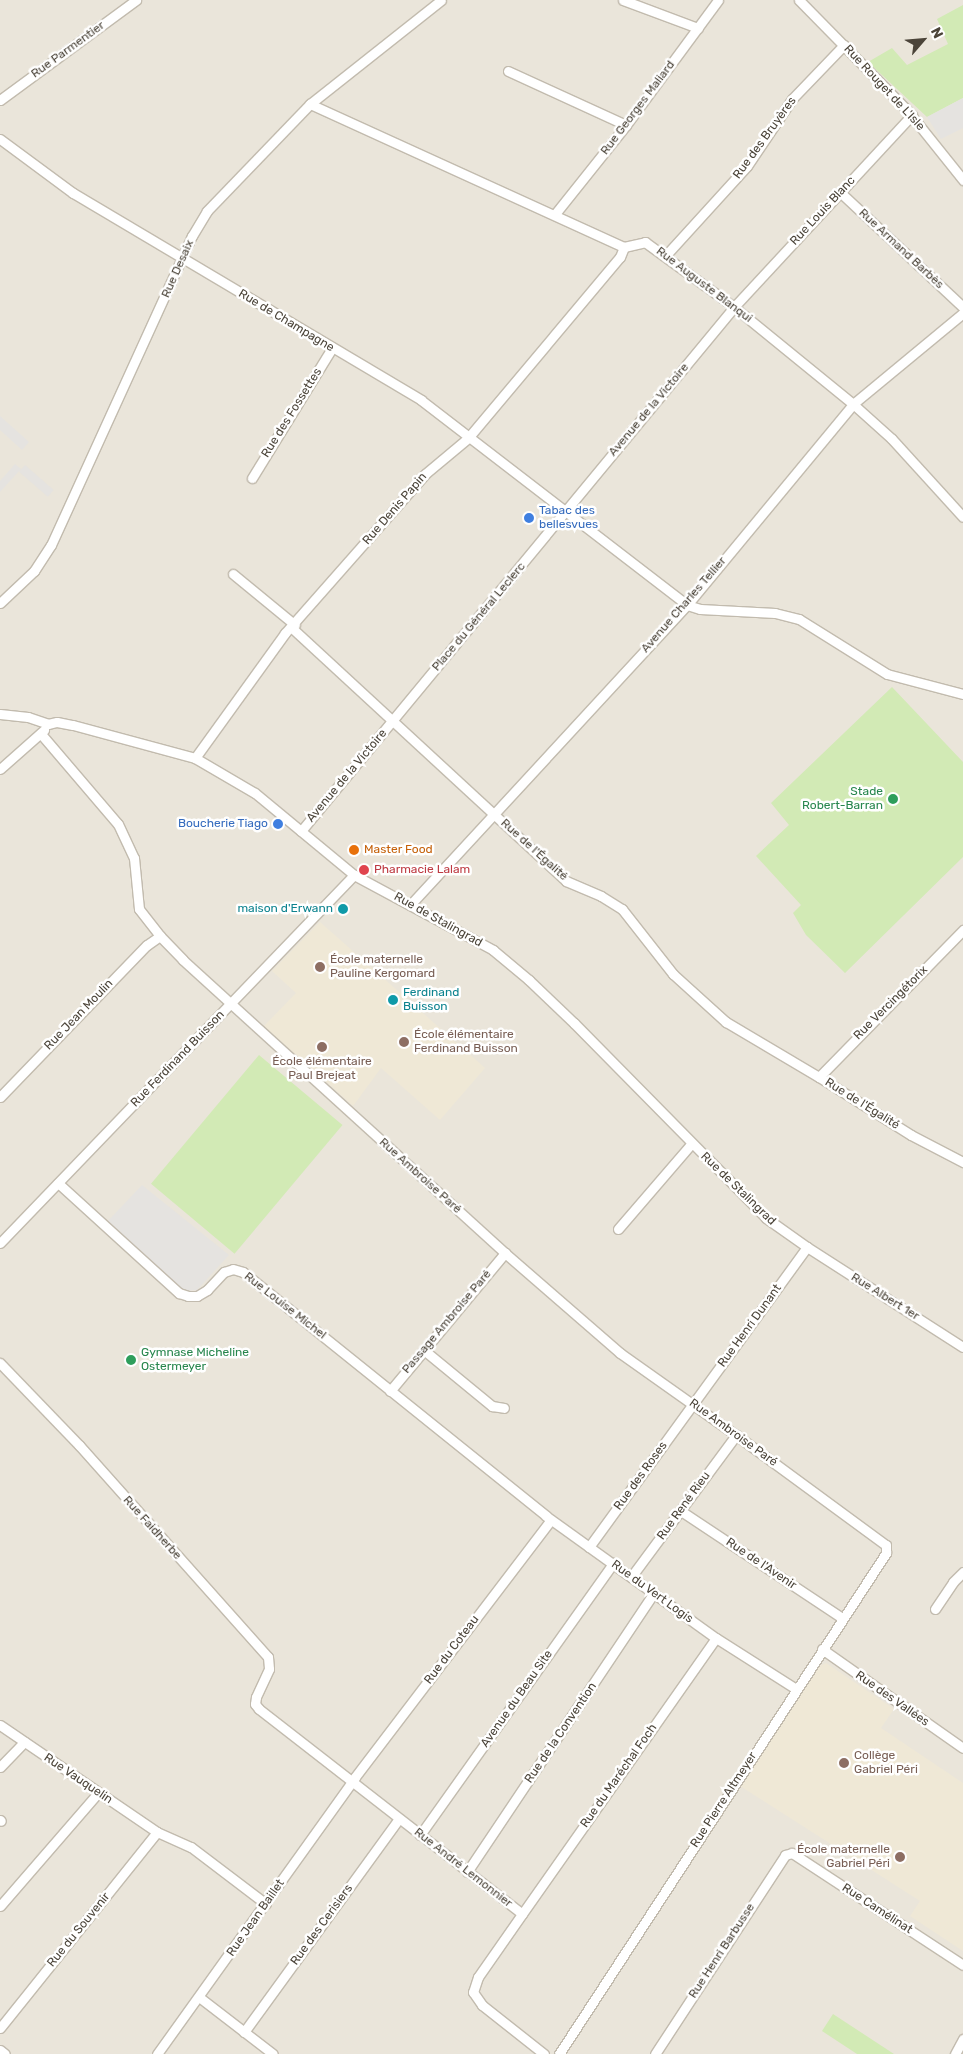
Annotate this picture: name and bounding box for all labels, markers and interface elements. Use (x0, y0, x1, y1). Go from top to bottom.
north arrow (898, 15, 948, 65)
street label: Rue Parmentier (29, 19, 107, 81)
text: N (927, 25, 947, 41)
street label: Rue Rouget de L'Isle (841, 42, 927, 134)
street label: Rue Georges Maliard (598, 58, 678, 158)
street label: Rue des Bruyères (730, 94, 800, 182)
street label: Rue Louis Blanc (787, 174, 859, 248)
street label: Rue Armand Barbès (855, 206, 947, 292)
street label: Rue Desaix (159, 238, 197, 300)
street label: Rue Auguste Blanqui (653, 244, 755, 326)
street label: Rue de Champagne (236, 287, 336, 355)
street label: Avenue de la Victoire (606, 360, 692, 460)
street label: Rue des Fossettes (259, 366, 325, 460)
street label: Rue Denis Papin (360, 470, 430, 548)
place label: Tabac des bellesvues (539, 504, 598, 532)
marker: Tabac des bellesvues (523, 512, 535, 524)
street label: Avenue Charles Tellier (638, 554, 730, 656)
street label: Place du Général Leclerc (429, 560, 529, 674)
street label: Avenue de la Victoire (304, 726, 390, 826)
place label: Stade Robert-Barran (802, 785, 883, 813)
marker: Stade Robert-Barran (887, 793, 899, 805)
street label: Rue de l'Égalité (497, 816, 571, 884)
place label: Boucherie Tiago (178, 817, 268, 831)
marker: Boucherie Tiago (272, 818, 284, 830)
place label: Master Food (364, 843, 433, 857)
marker: Master Food (348, 844, 360, 856)
place label: Pharmacie Lalam (374, 863, 470, 877)
marker: Pharmacie Lalam (358, 864, 370, 876)
street label: Rue de Stalingrad (391, 890, 485, 950)
place label: maison d'Erwann (237, 902, 333, 916)
marker: maison d'Erwann (337, 903, 349, 915)
place label: École maternelle Pauline Kergomard (330, 953, 435, 981)
marker: École maternelle Pauline Kergomard (314, 961, 326, 973)
street label: Rue Vercingétorix (851, 963, 931, 1043)
street label: Rue Jean Moulin (42, 977, 116, 1053)
place label: Ferdinand Buisson (403, 986, 459, 1014)
marker: Ferdinand Buisson (387, 994, 399, 1006)
street label: Rue Ferdinand Buisson (128, 1008, 228, 1110)
place label: École élémentaire Ferdinand Buisson (414, 1028, 518, 1056)
marker: École élémentaire Ferdinand Buisson (398, 1036, 410, 1048)
marker: École élémentaire Paul Brejeat (316, 1041, 328, 1053)
place label: École élémentaire Paul Brejeat (272, 1055, 372, 1083)
street label: Rue de l'Égalité (822, 1075, 902, 1133)
street label: Rue Ambroise Paré (376, 1135, 464, 1217)
street label: Rue de Stalingrad (697, 1150, 779, 1228)
street label: Passage Ambroise Paré (399, 1267, 495, 1377)
street label: Rue Louise Michel (241, 1269, 329, 1343)
street label: Rue Albert 1er (848, 1270, 922, 1324)
street label: Rue Henri Dunant (715, 1282, 785, 1370)
place label: Gymnase Micheline Ostermeyer (141, 1346, 249, 1374)
marker: Gymnase Micheline Ostermeyer (125, 1354, 137, 1366)
street label: Rue Ambroise Paré (686, 1396, 780, 1470)
street label: Rue des Roses (611, 1439, 671, 1513)
street label: Rue René Rieu (654, 1469, 714, 1543)
street label: Rue Faidherbe (120, 1493, 184, 1563)
street label: Rue de l'Avenir (723, 1535, 799, 1593)
street label: Rue du Vert Logis (608, 1557, 696, 1627)
street label: Rue du Coteau (422, 1613, 482, 1687)
street label: Avenue du Beau Site (478, 1648, 556, 1750)
street label: Rue des Vallées (852, 1668, 932, 1730)
street label: Rue de la Convention (522, 1680, 600, 1786)
street label: Rue du Maréchal Foch (578, 1721, 660, 1831)
street label: Rue Pierre Altmeyer (688, 1749, 760, 1851)
place label: Collège Gabriel Péri (854, 1749, 918, 1777)
street label: Rue Vauquelin (41, 1751, 115, 1807)
marker: Collège Gabriel Péri (838, 1757, 850, 1769)
street label: Rue André Lemonnier (411, 1825, 515, 1911)
place label: École maternelle Gabriel Péri (797, 1843, 890, 1871)
marker: École maternelle Gabriel Péri (894, 1851, 906, 1863)
street label: Rue Jean Baillet (224, 1877, 288, 1959)
street label: Rue Camélinat (839, 1881, 915, 1937)
street label: Rue des Cerisiers (288, 1882, 356, 1968)
street label: Rue du Souvenir (45, 1890, 113, 1970)
street label: Rue Henri Barbusse (686, 1901, 758, 2001)

